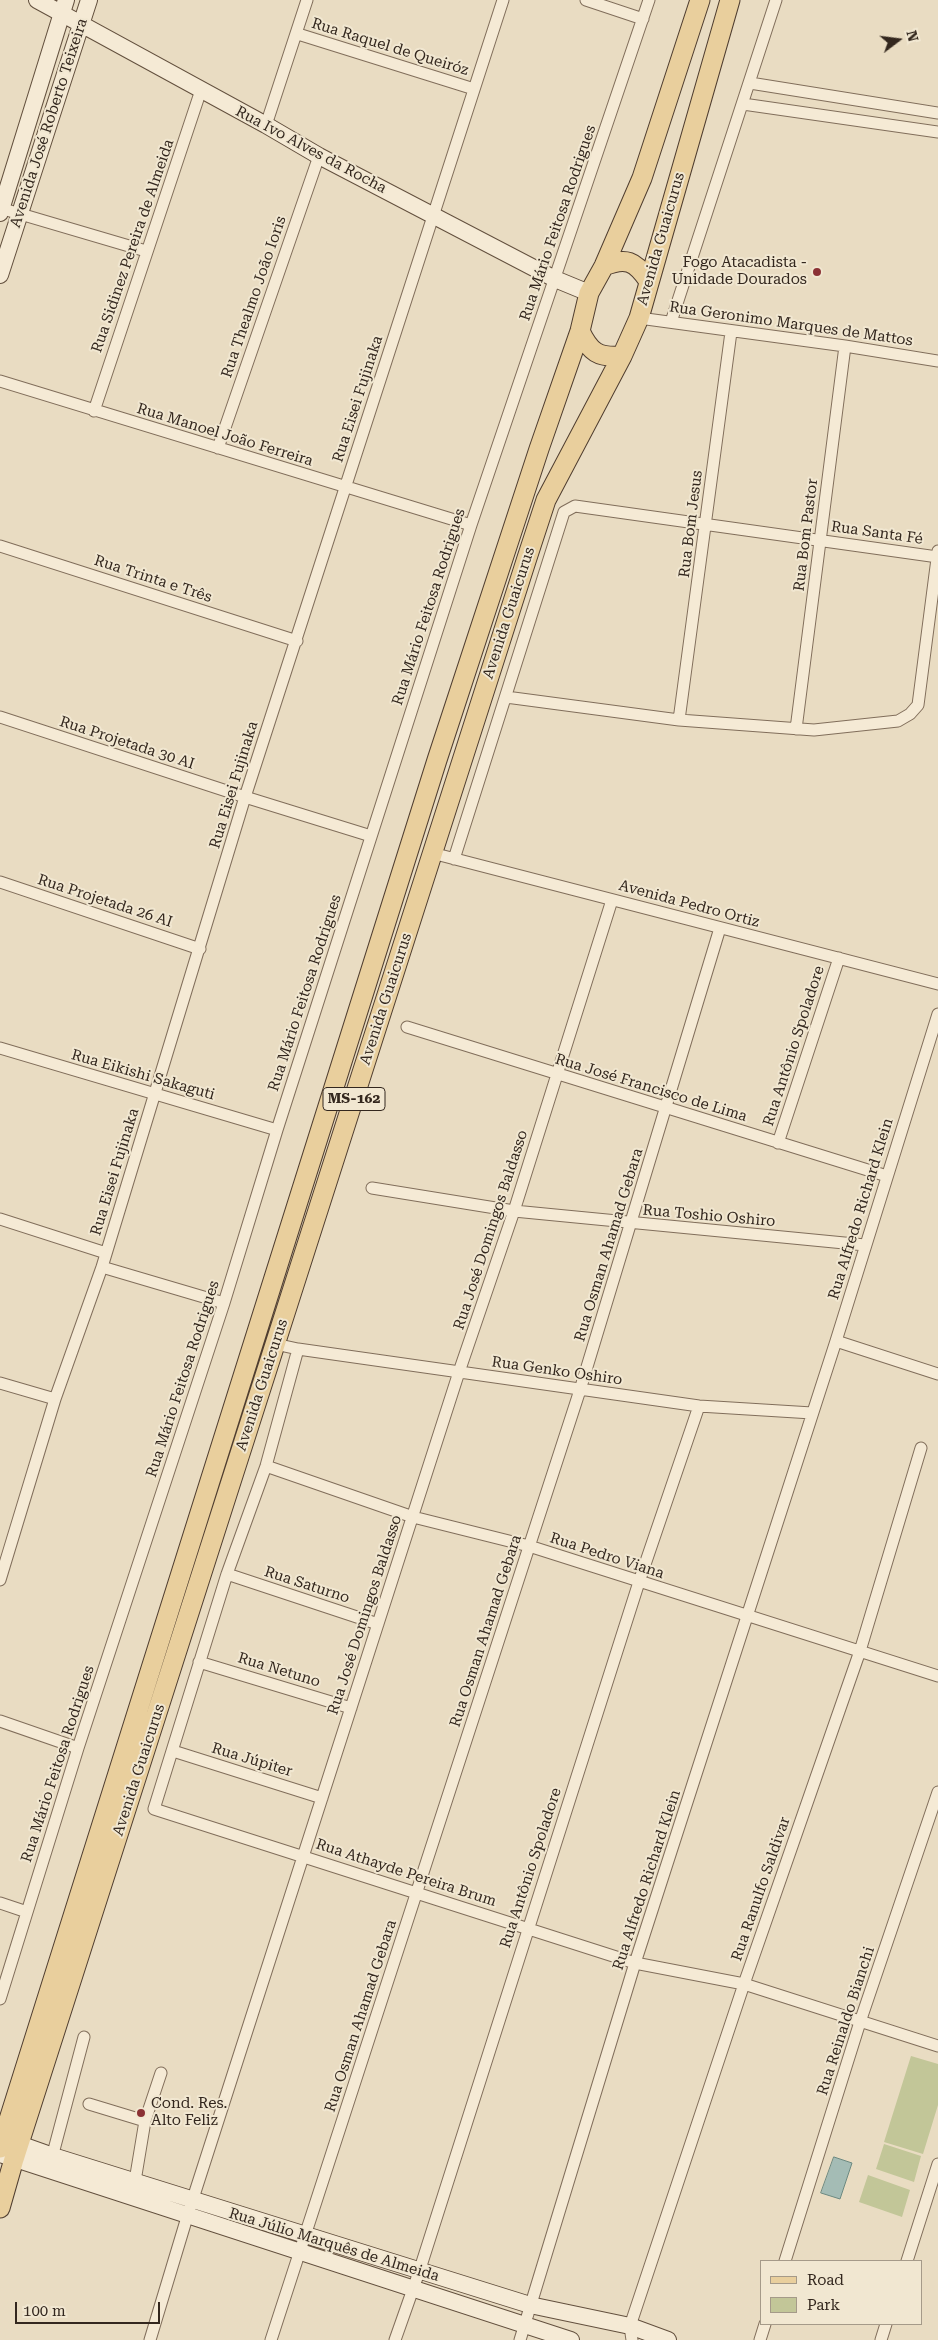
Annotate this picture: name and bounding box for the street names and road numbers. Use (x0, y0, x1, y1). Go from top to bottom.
street label: Rua Raquel de Queiróz (309, 15, 471, 79)
street label: Avenida José Roberto Teixeira (7, 16, 91, 230)
street label: Rua Ivo Alves da Rocha (232, 103, 390, 197)
street label: Rua Mário Feitosa Rodrigues (516, 123, 600, 323)
street label: Rua Sidinez Pereira de Almeida (88, 137, 178, 355)
street label: Avenida Guaicurus (633, 170, 689, 308)
street label: Rua Thealmo João Ioris (218, 214, 290, 380)
street label: Rua Geronimo Marques de Mattos (668, 298, 914, 350)
street label: Rua Eisei Fujinaka (329, 333, 387, 465)
street label: Rua Manoel João Ferreira (135, 400, 315, 470)
street label: Rua Bom Jesus (675, 469, 707, 579)
street label: Rua Bom Pastor (790, 478, 822, 592)
street label: Rua Mário Feitosa Rodrigues (389, 506, 469, 708)
street label: Rua Santa Fé (830, 518, 924, 548)
street label: Avenida Guaicurus (479, 545, 539, 681)
street label: Rua Trinta e Três (92, 551, 214, 607)
street label: Rua Projetada 30 AI (57, 713, 197, 773)
street label: Rua Eisei Fujinaka (206, 719, 262, 851)
street label: Rua Projetada 26 AI (35, 871, 175, 931)
street label: Avenida Pedro Ortiz (617, 877, 761, 931)
street label: Rua Mário Feitosa Rodrigues (265, 892, 345, 1094)
street label: Avenida Guaicurus (356, 931, 416, 1067)
street label: Rua Antônio Spoladore (760, 963, 828, 1129)
street label: Rua Eikishi Sakaguti (69, 1046, 217, 1104)
street label: Rua José Francisco de Lima (553, 1050, 749, 1126)
road number: MS-162 (323, 1088, 385, 1110)
street label: Rua Eisei Fujinaka (87, 1106, 143, 1238)
street label: Rua Alfredo Richard Klein (825, 1116, 897, 1302)
street label: Rua José Domingos Baldasso (450, 1128, 532, 1332)
street label: Rua Osman Ahamad Gebara (571, 1146, 647, 1344)
street label: Rua Toshio Oshiro (642, 1201, 776, 1231)
street label: Rua Mário Feitosa Rodrigues (143, 1278, 223, 1480)
street label: Avenida Guaicurus (232, 1317, 292, 1453)
street label: Rua Genko Oshiro (490, 1353, 624, 1389)
street label: Rua José Domingos Baldasso (324, 1513, 406, 1717)
street label: Rua Pedro Viana (548, 1529, 666, 1583)
street label: Rua Osman Ahamad Gebara (446, 1533, 526, 1729)
street label: Rua Saturno (262, 1563, 352, 1607)
street label: Rua Netuno (236, 1649, 322, 1691)
street label: Rua Mário Feitosa Rodrigues (18, 1663, 98, 1865)
street label: Avenida Guaicurus (109, 1702, 169, 1838)
street label: Rua Júpiter (209, 1739, 295, 1781)
street label: Rua Antônio Spoladore (497, 1785, 565, 1951)
street label: Rua Alfredo Richard Klein (609, 1788, 685, 1972)
street label: Rua Ranulfo Saldivar (728, 1814, 794, 1964)
street label: Rua Athayde Pereira Brum (313, 1835, 499, 1911)
street label: Rua Osman Ahamad Gebara (321, 1918, 401, 2114)
street label: Rua Reinaldo Bianchi (813, 1944, 879, 2098)
street label: Rua Júlio Marquês de Almeida (227, 2204, 441, 2286)

